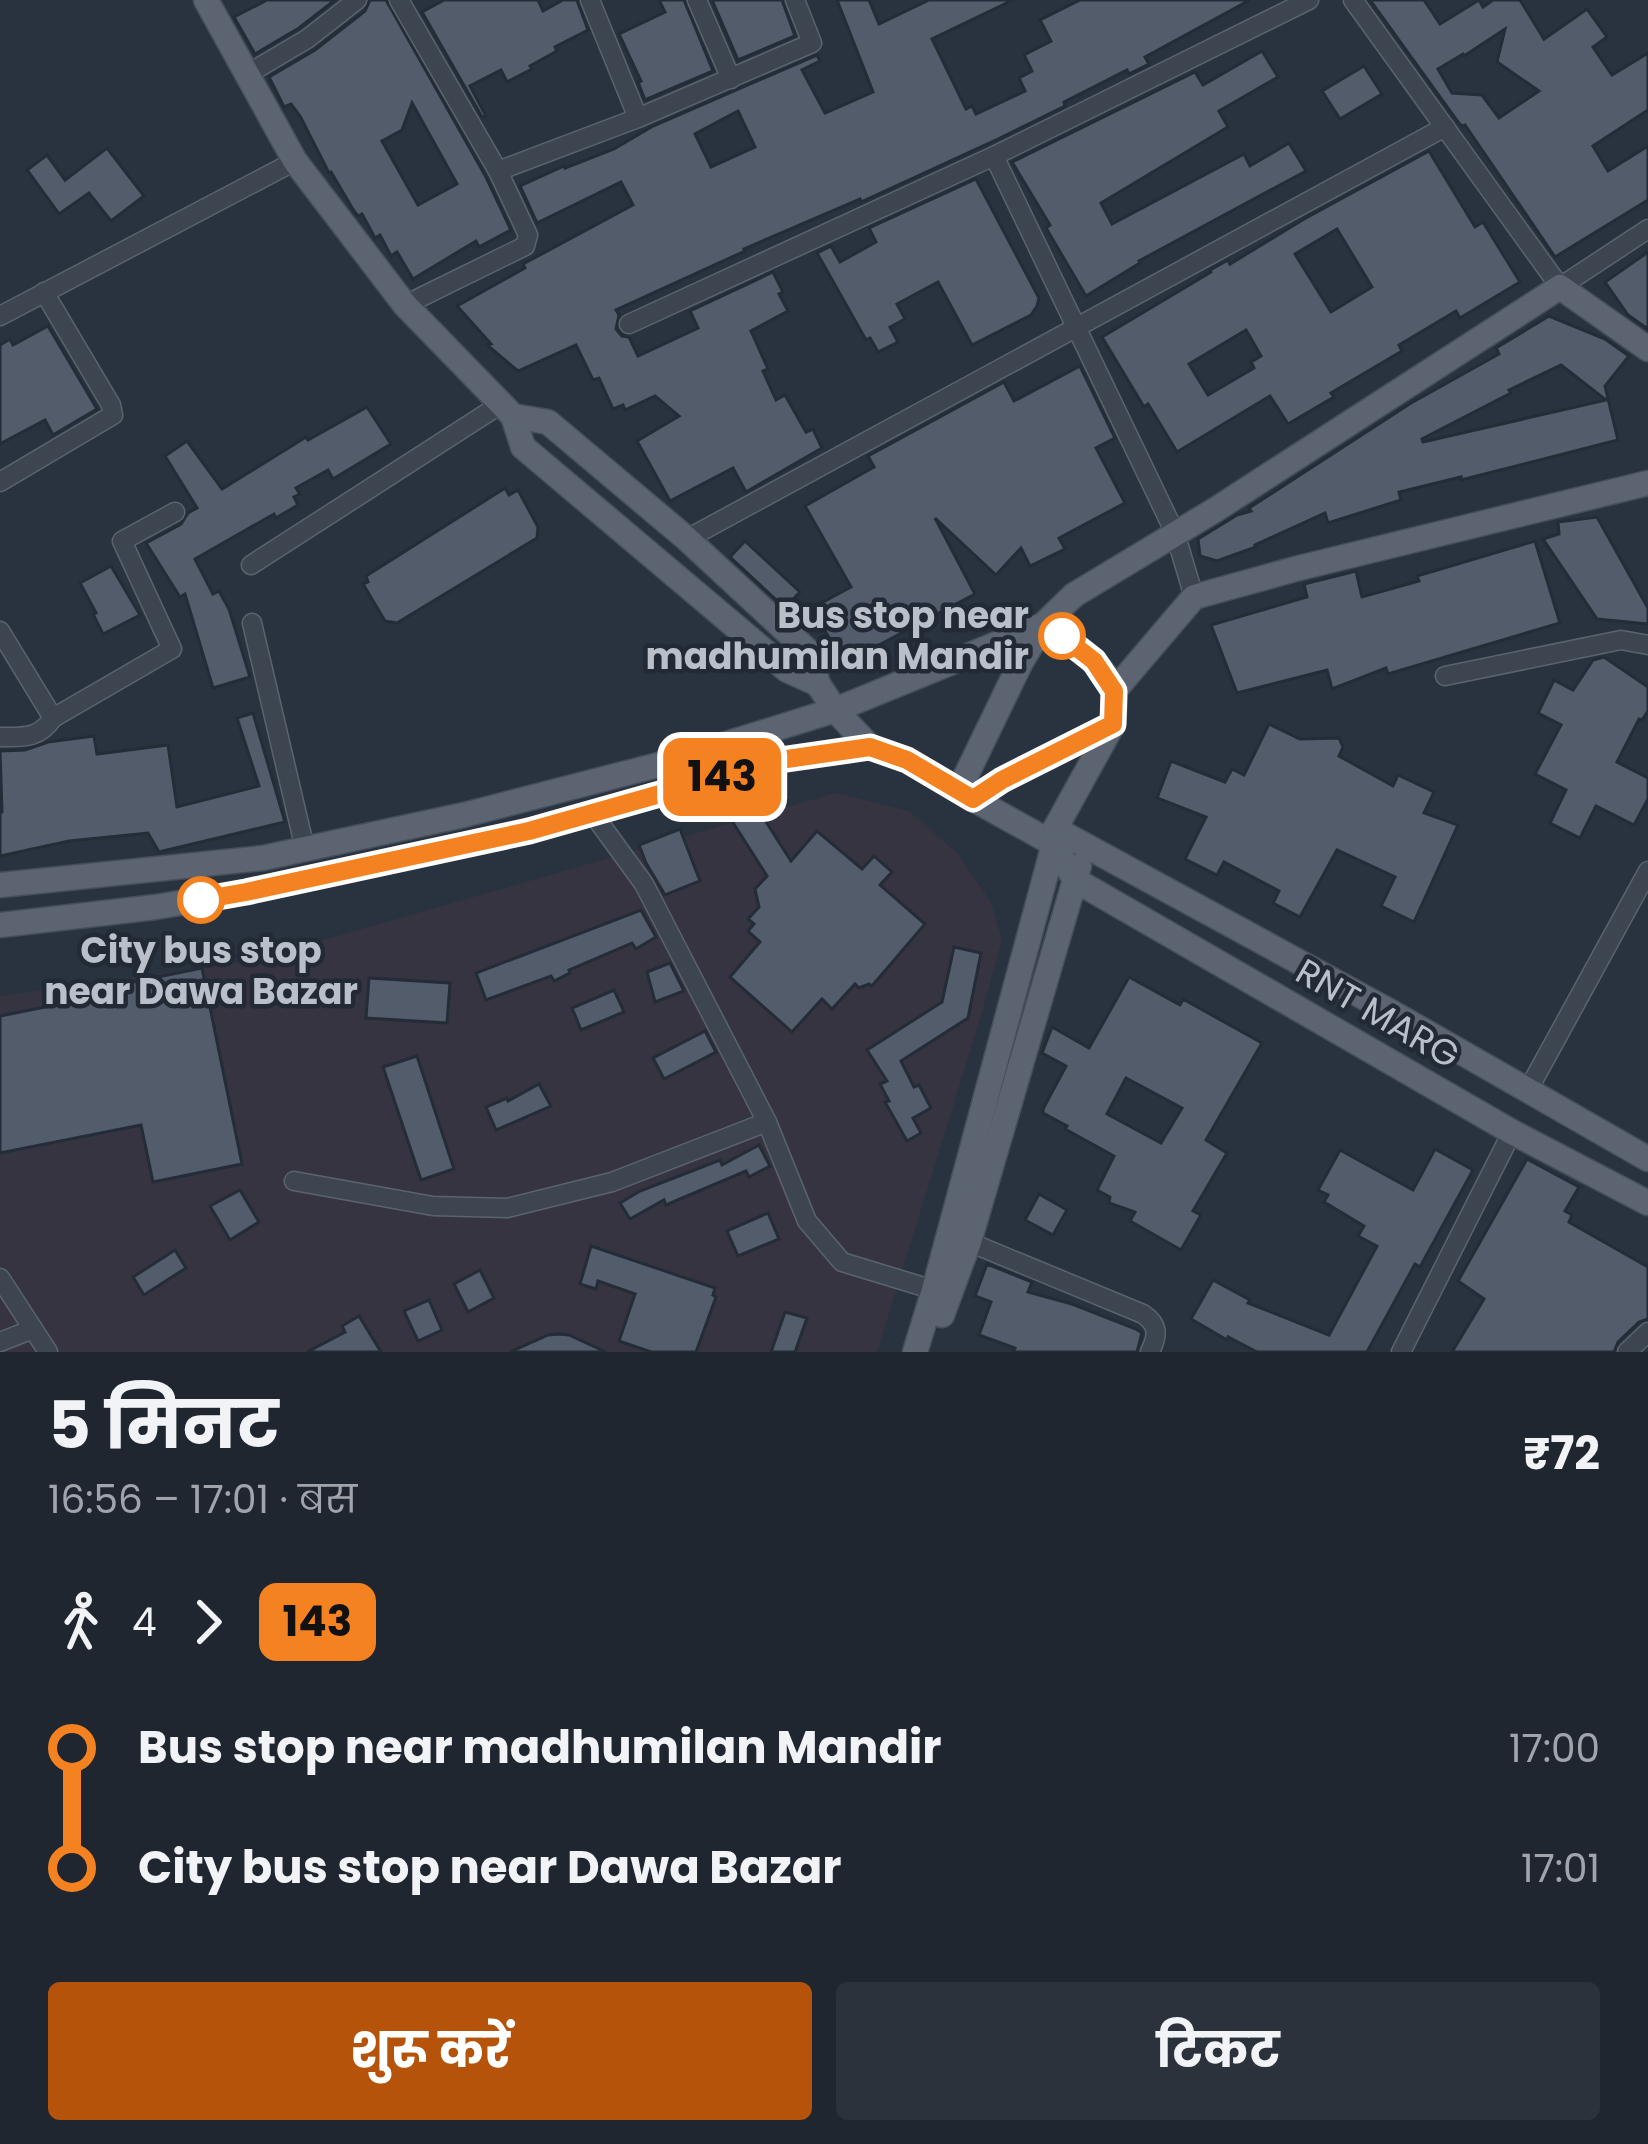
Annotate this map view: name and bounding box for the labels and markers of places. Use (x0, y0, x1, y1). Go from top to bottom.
place label: Bus stop near madhumilan Mandir (646, 590, 1029, 682)
marker: Bus stop near madhumilan Mandir (1040, 614, 1084, 658)
marker: City bus stop near Dawa Bazar (179, 878, 223, 922)
place label: City bus stop near Dawa Bazar (44, 925, 358, 1017)

